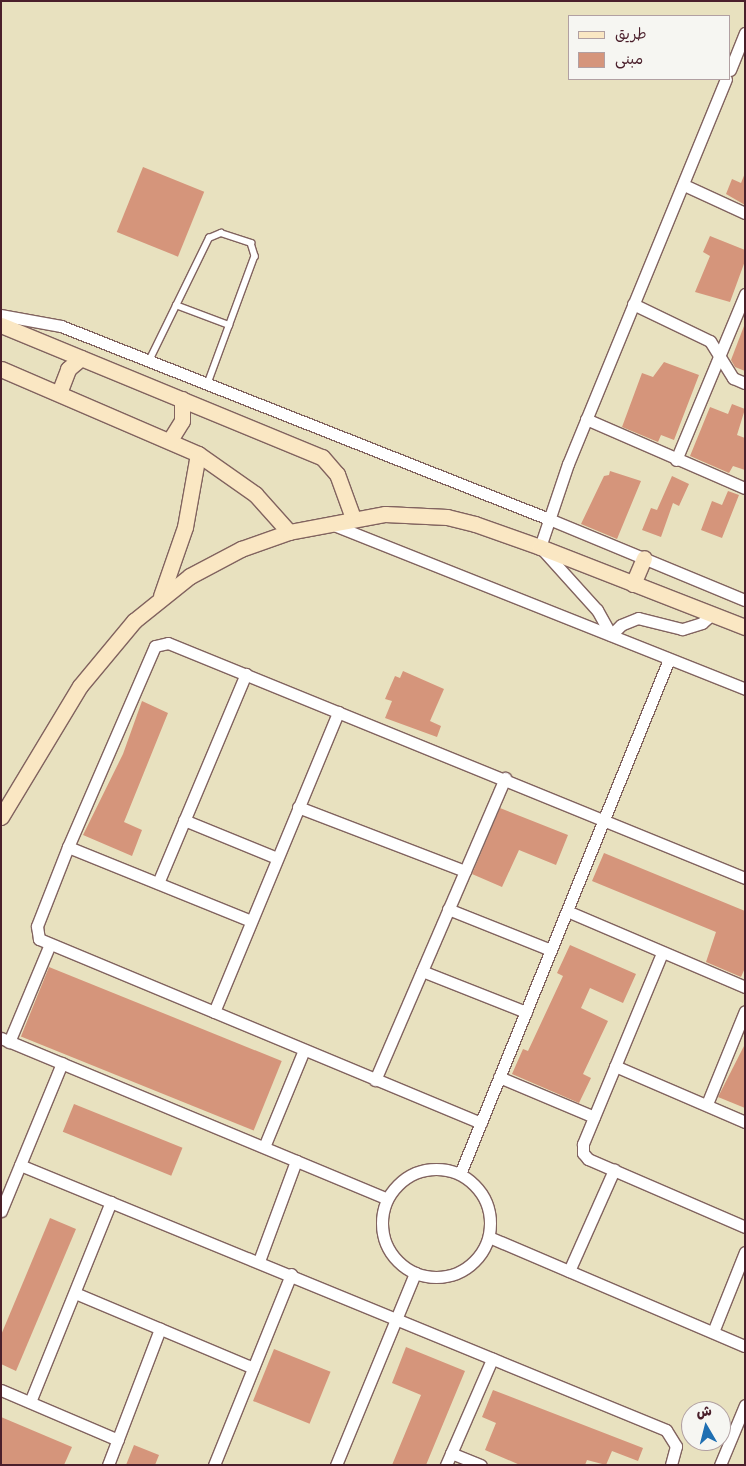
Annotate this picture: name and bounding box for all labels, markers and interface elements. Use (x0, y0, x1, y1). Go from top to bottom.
legend (568, 15, 731, 80)
text: طريق (615, 25, 647, 43)
text: مبنى (615, 50, 643, 68)
north arrow (681, 1401, 731, 1451)
text: ش (695, 1402, 713, 1421)

